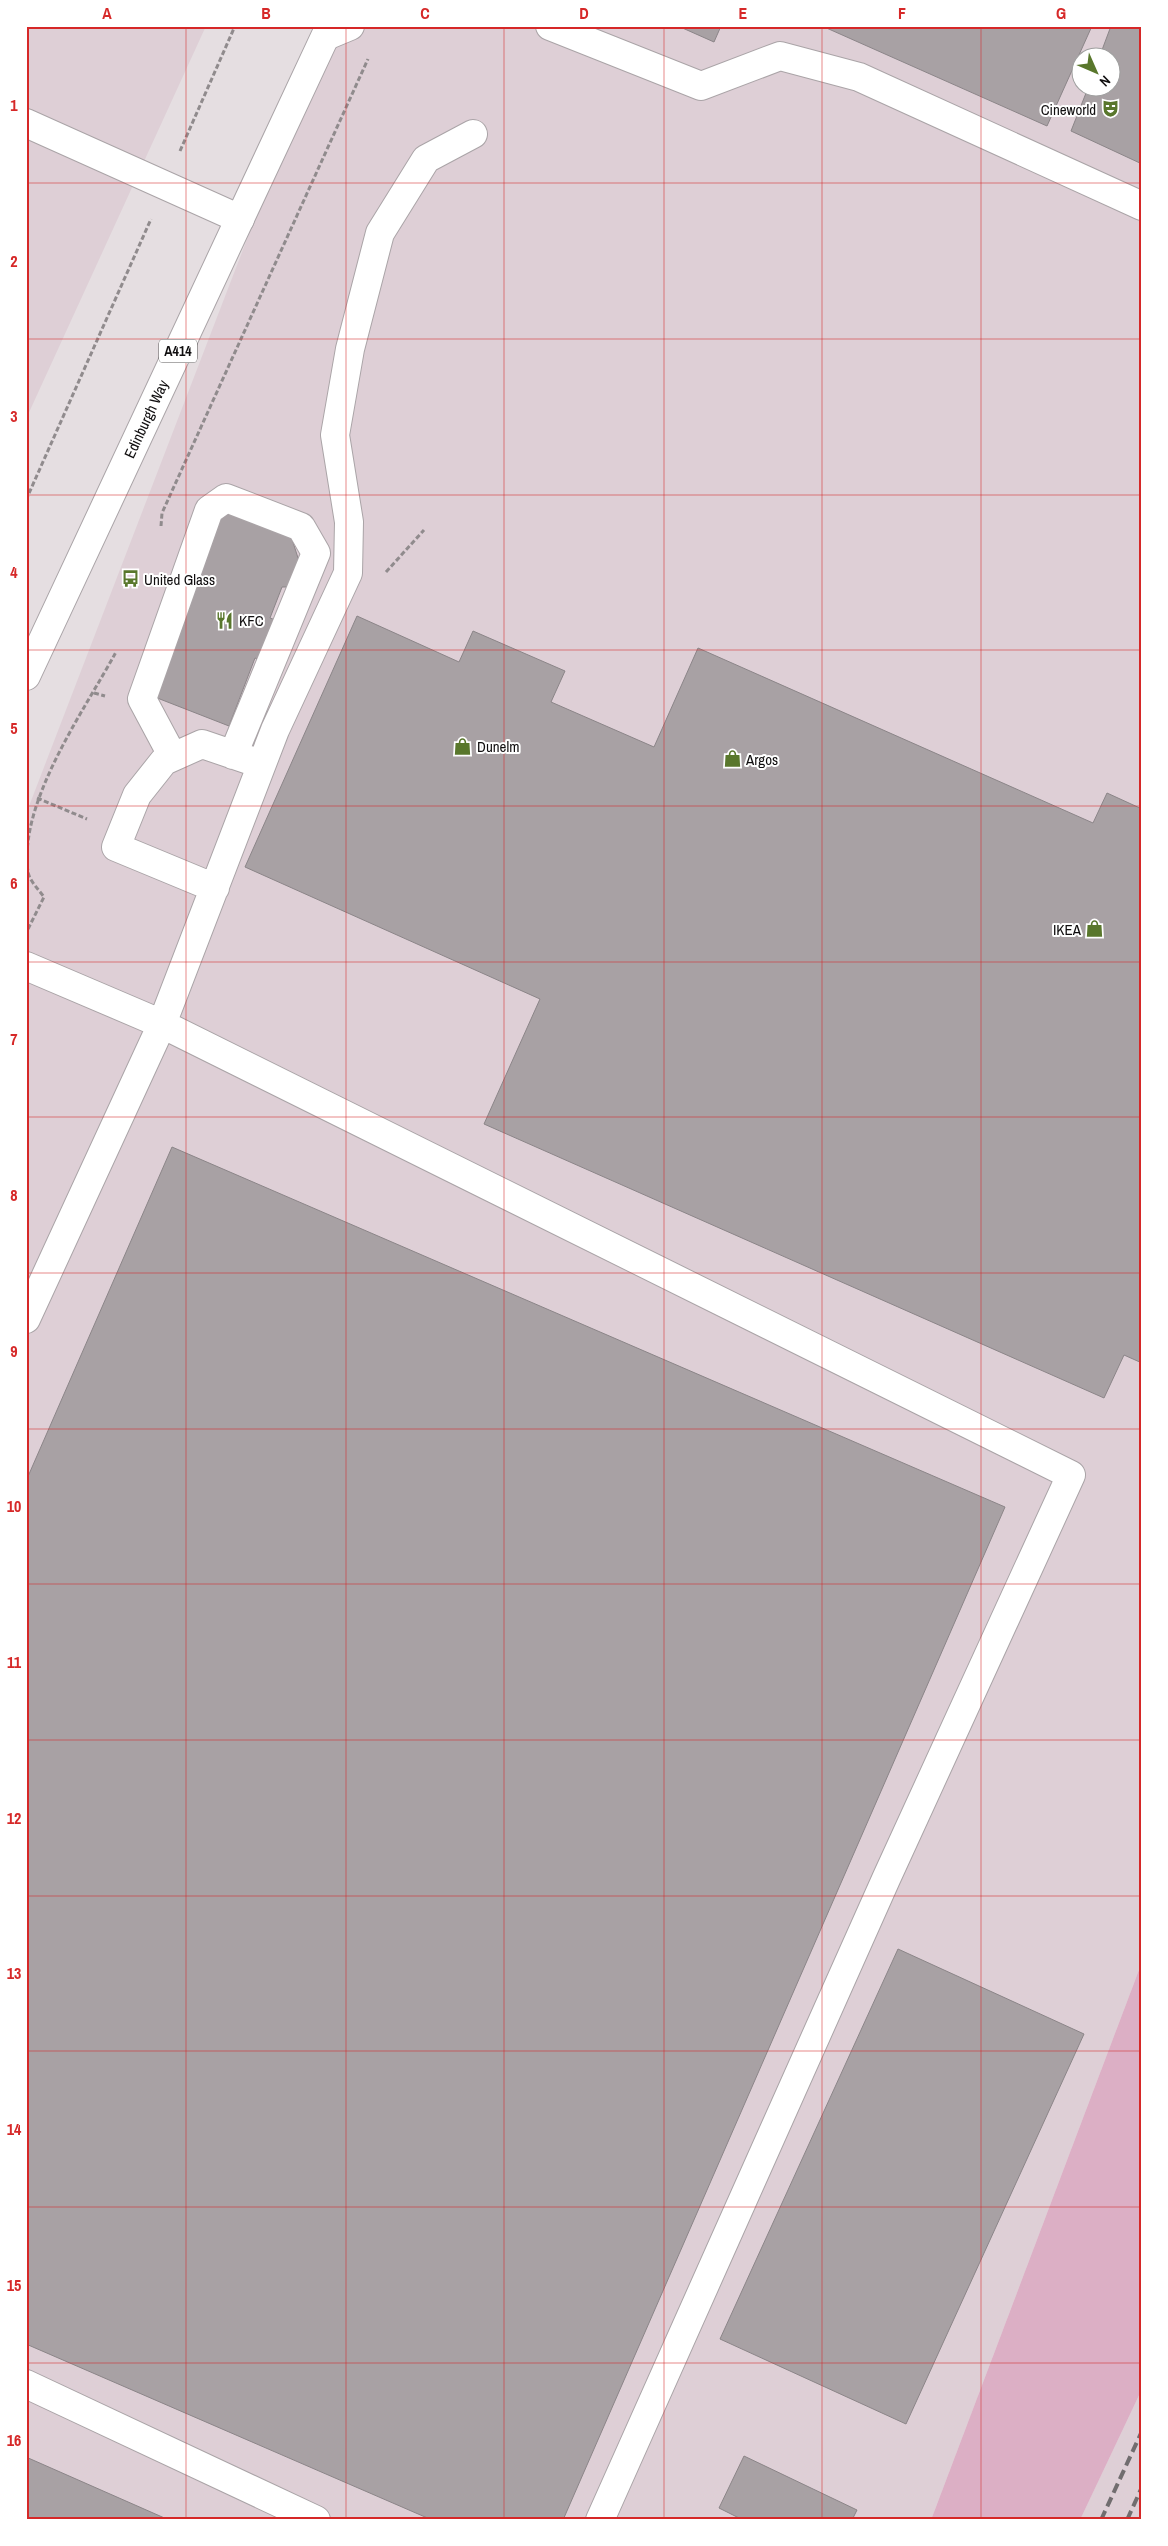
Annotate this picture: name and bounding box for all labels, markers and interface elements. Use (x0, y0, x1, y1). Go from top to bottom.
text: A (102, 2, 112, 24)
text: B (261, 2, 271, 24)
text: C (420, 2, 430, 24)
text: D (579, 2, 589, 24)
text: E (739, 2, 748, 24)
text: F (898, 2, 906, 24)
text: G (1056, 2, 1066, 24)
north arrow (1070, 48, 1120, 98)
text: N (1096, 72, 1114, 90)
text: 1 (10, 94, 18, 116)
place label: Cineworld (1041, 99, 1096, 120)
theatre icon: Cineworld (1100, 99, 1120, 119)
text: 2 (10, 250, 18, 272)
road number: A414 (159, 340, 197, 362)
street label: Edinburgh Way (119, 376, 174, 462)
text: 3 (10, 405, 18, 427)
text: 4 (10, 561, 18, 583)
bus stop icon: United Glass (120, 569, 140, 589)
place label: United Glass (144, 569, 215, 590)
restaurant icon: KFC (215, 610, 235, 630)
place label: KFC (239, 610, 264, 631)
text: 5 (10, 717, 18, 739)
shop icon: Dunelm (453, 736, 473, 756)
place label: Dunelm (477, 736, 519, 757)
shop icon: Argos (722, 749, 742, 769)
place label: Argos (745, 749, 778, 770)
text: 6 (10, 872, 18, 894)
place label: IKEA (1053, 919, 1082, 940)
shop icon: IKEA (1085, 919, 1105, 939)
text: 7 (10, 1028, 18, 1050)
text: 8 (10, 1184, 18, 1206)
text: 9 (10, 1340, 18, 1362)
text: 10 (7, 1495, 21, 1517)
text: 11 (7, 1651, 22, 1673)
text: 12 (7, 1807, 21, 1829)
text: 13 (7, 1962, 21, 1984)
text: 14 (7, 2118, 22, 2140)
text: 15 (7, 2274, 21, 2296)
text: 16 (7, 2429, 21, 2451)

